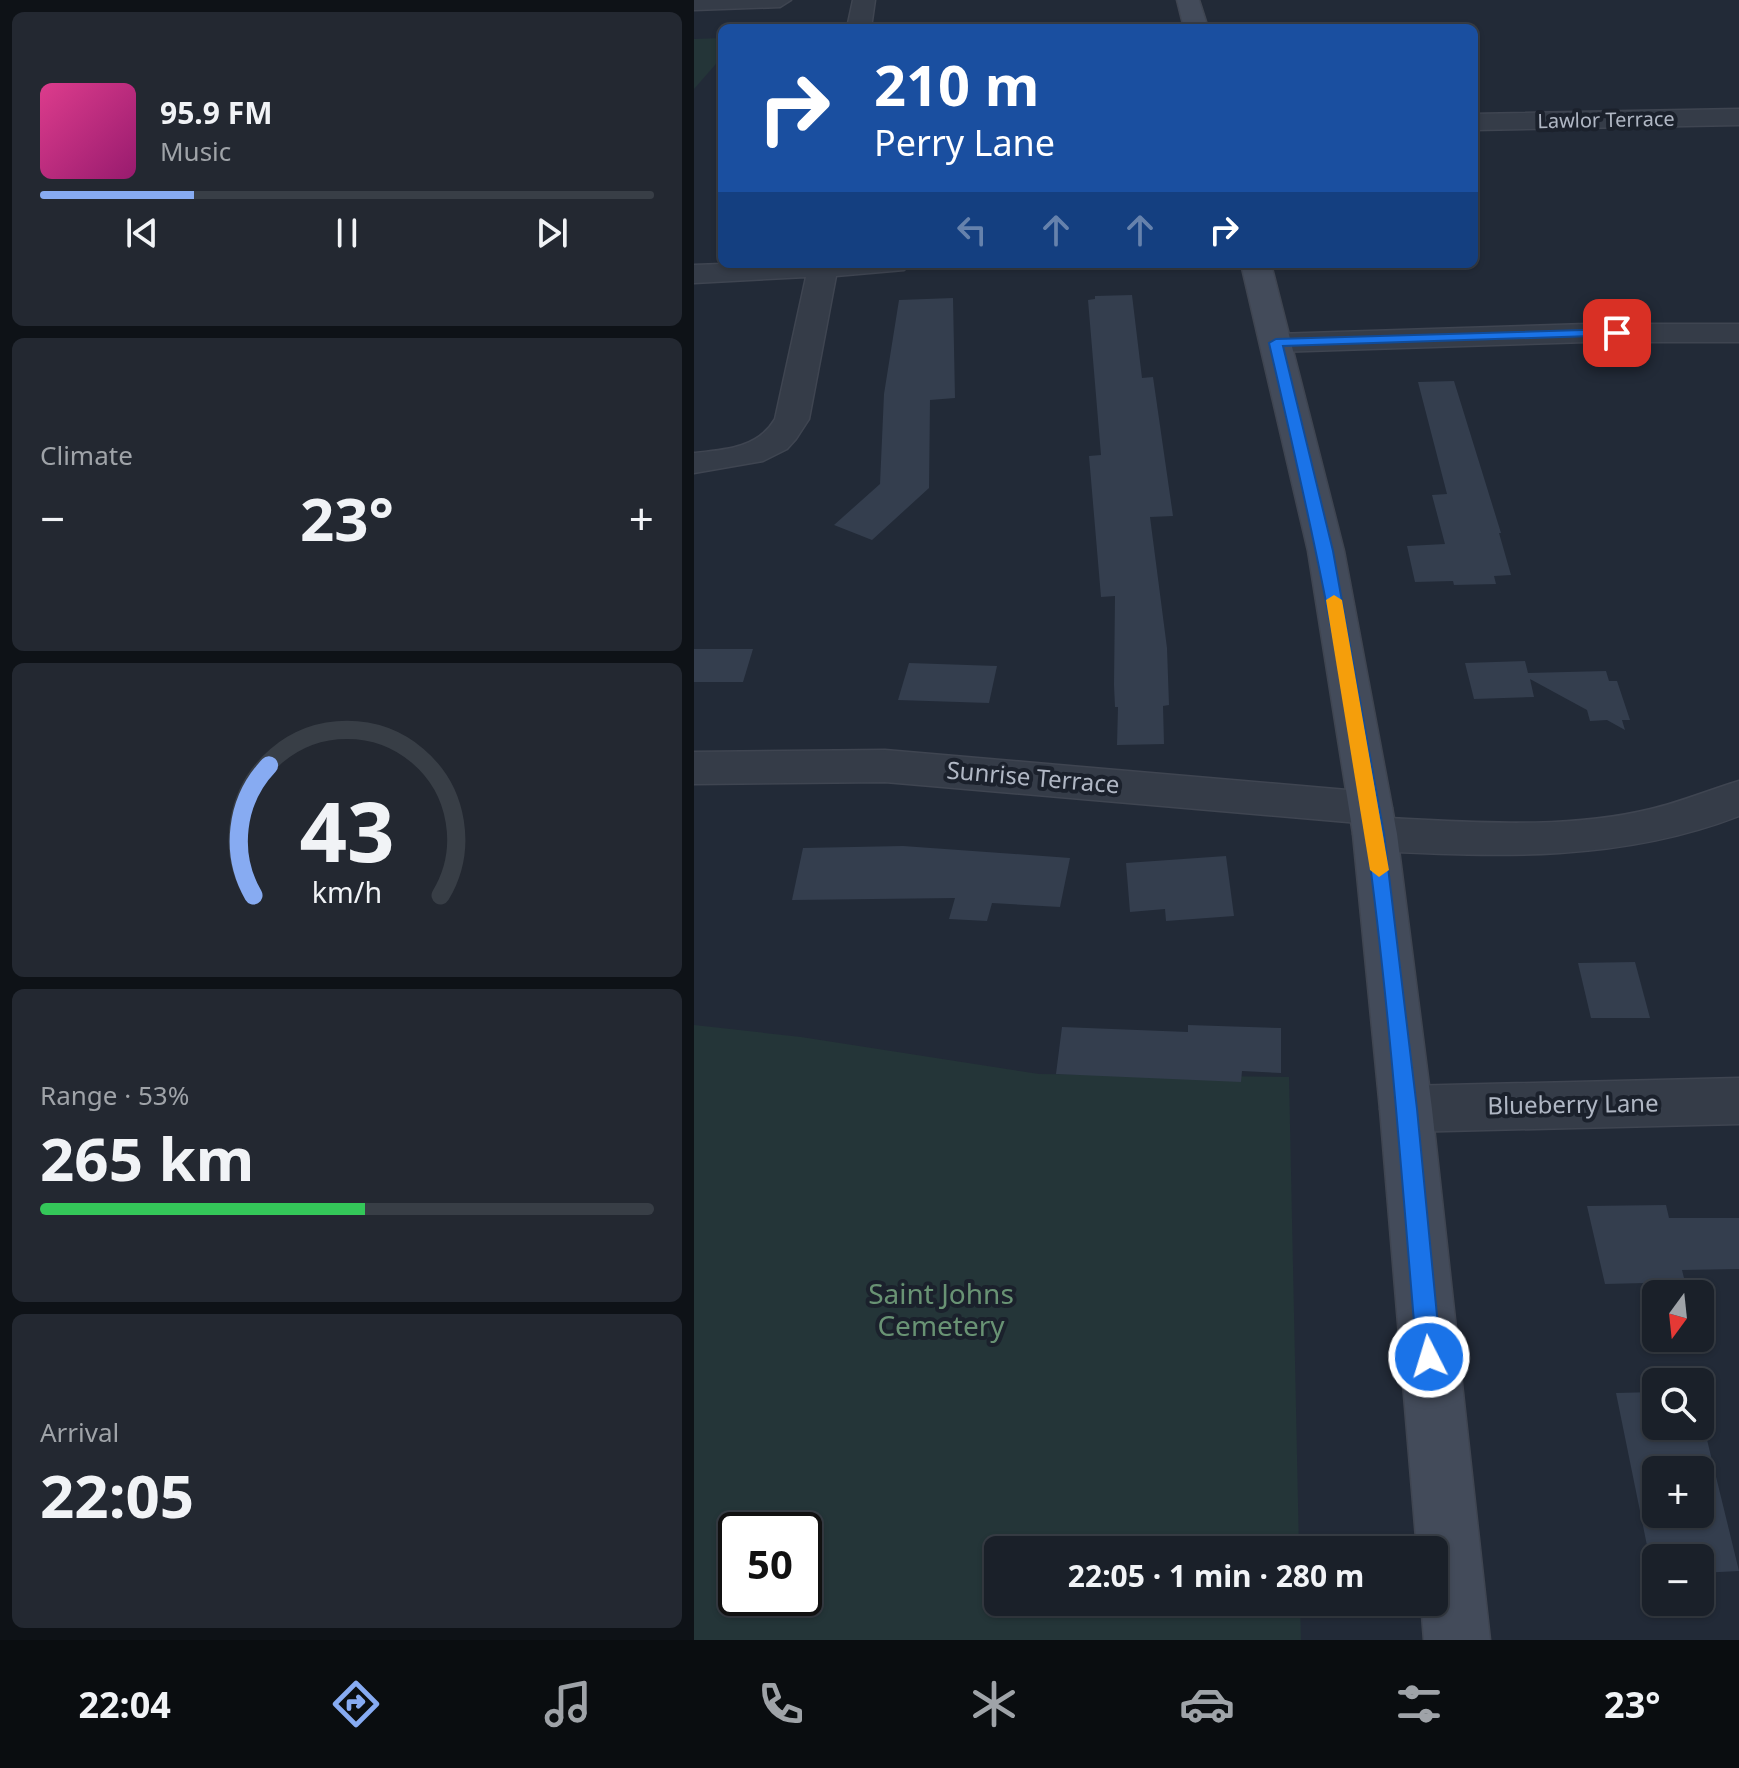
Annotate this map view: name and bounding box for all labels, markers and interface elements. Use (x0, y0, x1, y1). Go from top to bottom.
text: 210 m (874, 46, 1039, 122)
icon: right (742, 56, 846, 160)
text: 95.9 FM (160, 92, 272, 133)
street label: Lawlor Terrace (1537, 105, 1675, 134)
text: Perry Lane (874, 118, 1055, 167)
text: Music (160, 133, 231, 169)
icon: left (950, 208, 994, 252)
icon: ahead (1034, 208, 1078, 252)
icon: ahead (1118, 208, 1162, 252)
icon: right (1202, 208, 1246, 252)
icon: previous (120, 211, 164, 255)
icon: pause (325, 211, 369, 255)
icon: next (530, 211, 574, 255)
pin (1583, 299, 1651, 367)
icon: arrive (1595, 311, 1639, 355)
text: Climate (40, 437, 133, 473)
text: 23° (300, 477, 394, 559)
text: − (40, 488, 65, 548)
text: + (629, 488, 654, 548)
street label: Sunrise Terrace (945, 753, 1121, 800)
text: 43 (299, 773, 395, 886)
text: km/h (312, 872, 382, 911)
text: Range · 53% (40, 1077, 189, 1113)
street label: Blueberry Lane (1487, 1086, 1659, 1121)
text: 265 km (40, 1117, 254, 1199)
park label: Saint Johns Cemetery (868, 1274, 1014, 1344)
north arrow (1642, 1280, 1714, 1352)
map controls (1642, 1280, 1714, 1616)
position arrow (1387, 1315, 1471, 1399)
button: search (1642, 1368, 1714, 1440)
text: Arrival (40, 1414, 119, 1450)
text: 22:05 (40, 1454, 194, 1536)
button: + (1642, 1456, 1714, 1528)
speed limit sign: 50 (718, 1512, 822, 1616)
button: − (1642, 1544, 1714, 1616)
text: 22:05 · 1 min · 280 m (1068, 1555, 1364, 1596)
icon: directions (328, 1676, 384, 1732)
icon: music (540, 1676, 596, 1732)
icon: phone (753, 1676, 809, 1732)
icon: climate (966, 1676, 1022, 1732)
icon: car (1179, 1676, 1235, 1732)
icon: filters (1391, 1676, 1447, 1732)
text: 22:04 (78, 1680, 171, 1729)
text: 23° (1604, 1680, 1661, 1729)

